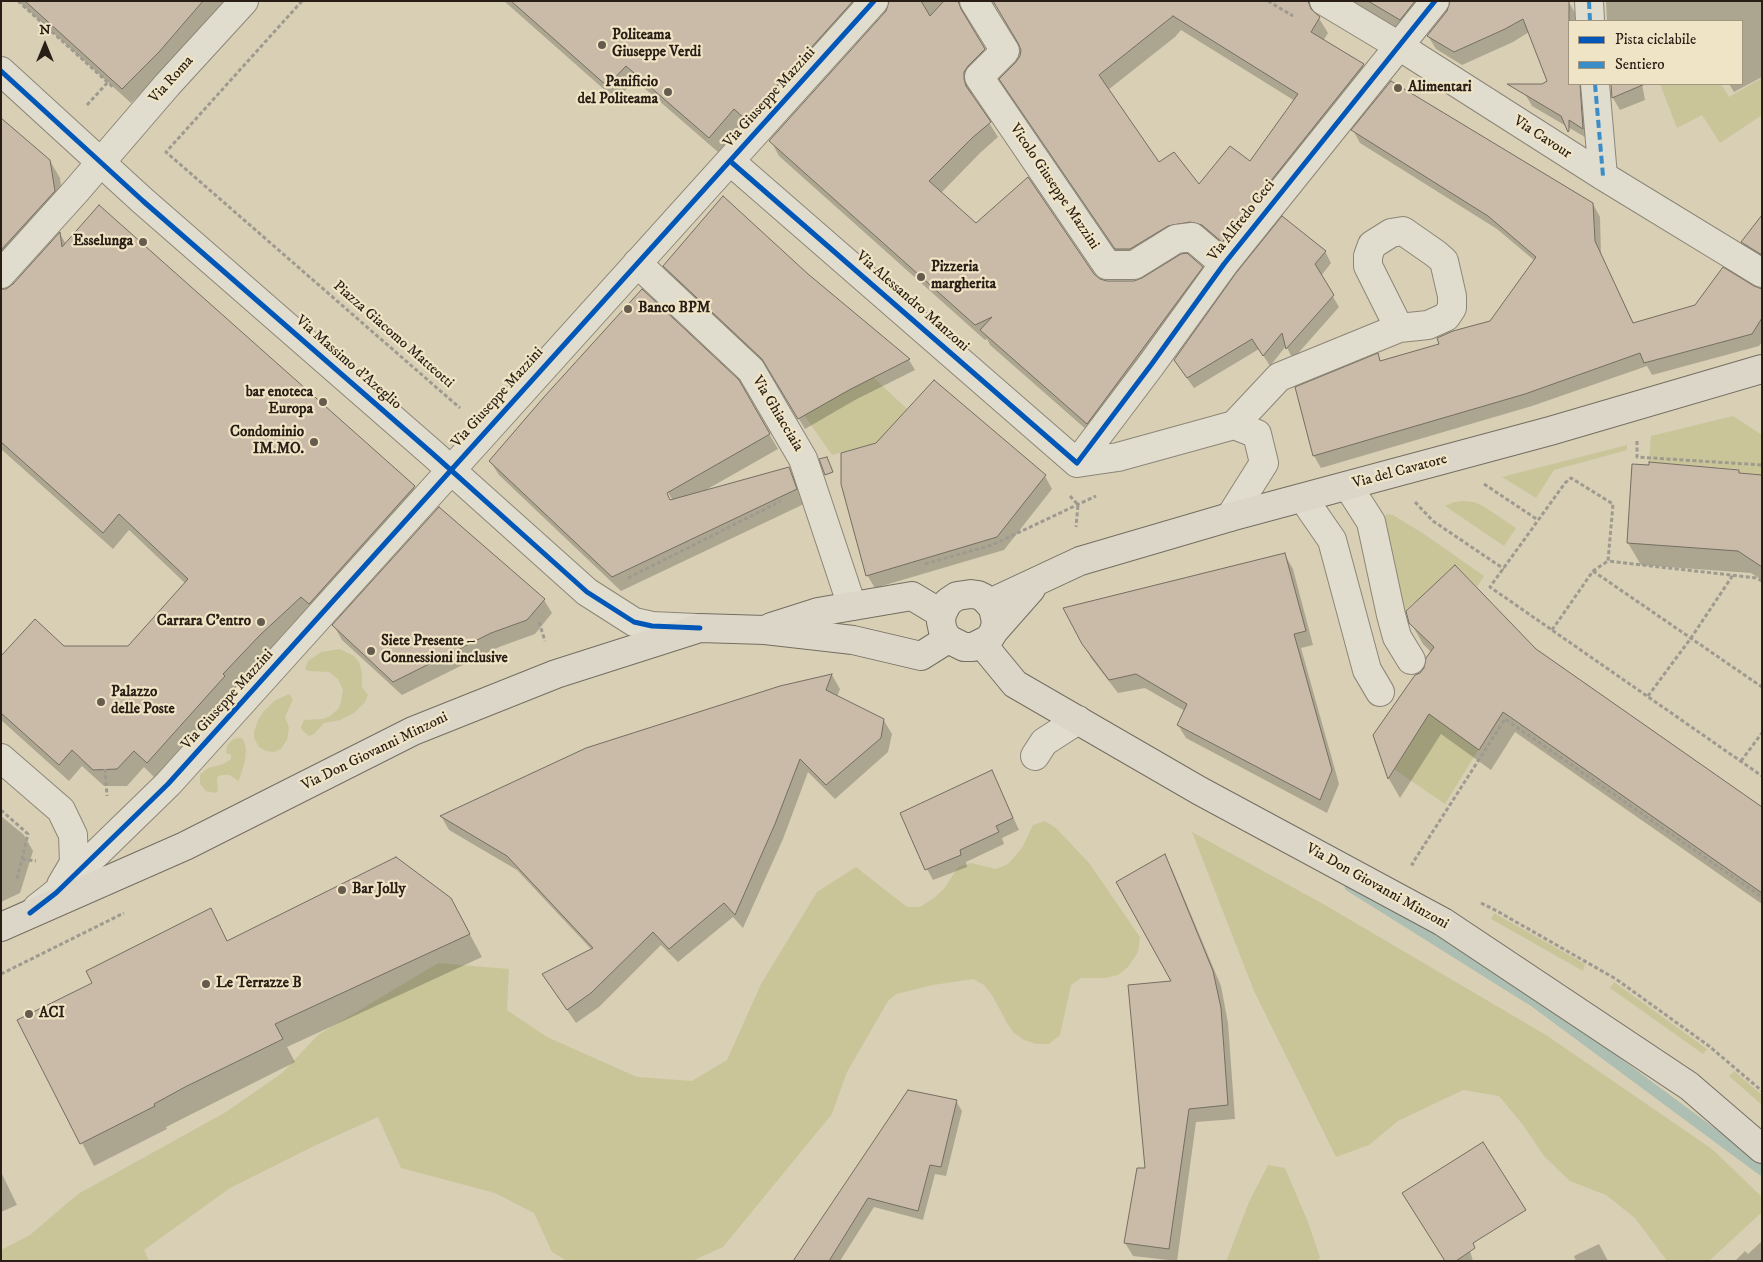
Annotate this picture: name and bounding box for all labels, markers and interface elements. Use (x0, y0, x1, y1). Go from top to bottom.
north arrow (20, 20, 70, 70)
legend (1568, 20, 1743, 85)
text: N (39, 21, 51, 39)
place label: Politeama Giuseppe Verdi (612, 27, 701, 62)
text: Pista ciclabile (1615, 30, 1696, 49)
marker: Politeama Giuseppe Verdi (596, 39, 608, 51)
street label: Via Giuseppe Mazzini (720, 44, 820, 152)
street label: Via Roma (146, 53, 198, 107)
text: Sentiero (1615, 55, 1665, 74)
place label: Panificio del Politeama (578, 74, 658, 109)
place label: Alimentari (1408, 79, 1472, 97)
marker: Alimentari (1392, 82, 1404, 94)
marker: Panificio del Politeama (662, 86, 674, 98)
street label: Via Cavour (1510, 113, 1574, 163)
street label: Vicolo Giuseppe Mazzini (1005, 121, 1103, 253)
street label: Via Alfredo Ceci (1205, 177, 1279, 265)
place label: Esselunga (73, 233, 133, 251)
marker: Esselunga (137, 236, 149, 248)
street label: Via Alessandro Manzoni (852, 248, 972, 356)
place label: Pizzeria margherita (931, 259, 996, 294)
marker: Pizzeria margherita (915, 271, 927, 283)
street label: Piazza Giacomo Matteotti (329, 278, 457, 392)
place label: Banco BPM (638, 300, 710, 318)
marker: Banco BPM (622, 303, 634, 315)
street label: Via Massimo d'Azeglio (291, 312, 405, 414)
street label: Via Giuseppe Mazzini (448, 344, 548, 452)
street label: Via Ghiacciaia (747, 373, 807, 455)
place label: bar enoteca Europa (246, 384, 313, 419)
marker: bar enoteca Europa (317, 396, 329, 408)
place label: Condominio IM.MO. (230, 424, 304, 459)
marker: Condominio IM.MO. (308, 436, 320, 448)
street label: Via del Cavatore (1351, 451, 1449, 493)
place label: Carrara C'entro (157, 613, 251, 631)
marker: Carrara C'entro (255, 616, 267, 628)
place label: Siete Presente – Connessioni inclusive (381, 633, 508, 668)
marker: Siete Presente – Connessioni inclusive (365, 645, 377, 657)
street label: Via Giuseppe Mazzini (178, 646, 278, 754)
place label: Palazzo delle Poste (111, 684, 175, 719)
marker: Palazzo delle Poste (95, 696, 107, 708)
street label: Via Don Giovanni Minzoni (299, 709, 451, 795)
street label: Via Don Giovanni Minzoni (1302, 840, 1452, 934)
place label: Bar Jolly (352, 881, 406, 899)
marker: Bar Jolly (336, 884, 348, 896)
place label: Le Terrazze B (216, 975, 302, 993)
marker: Le Terrazze B (200, 978, 212, 990)
place label: ACI (39, 1005, 65, 1023)
marker: ACI (23, 1008, 35, 1020)

